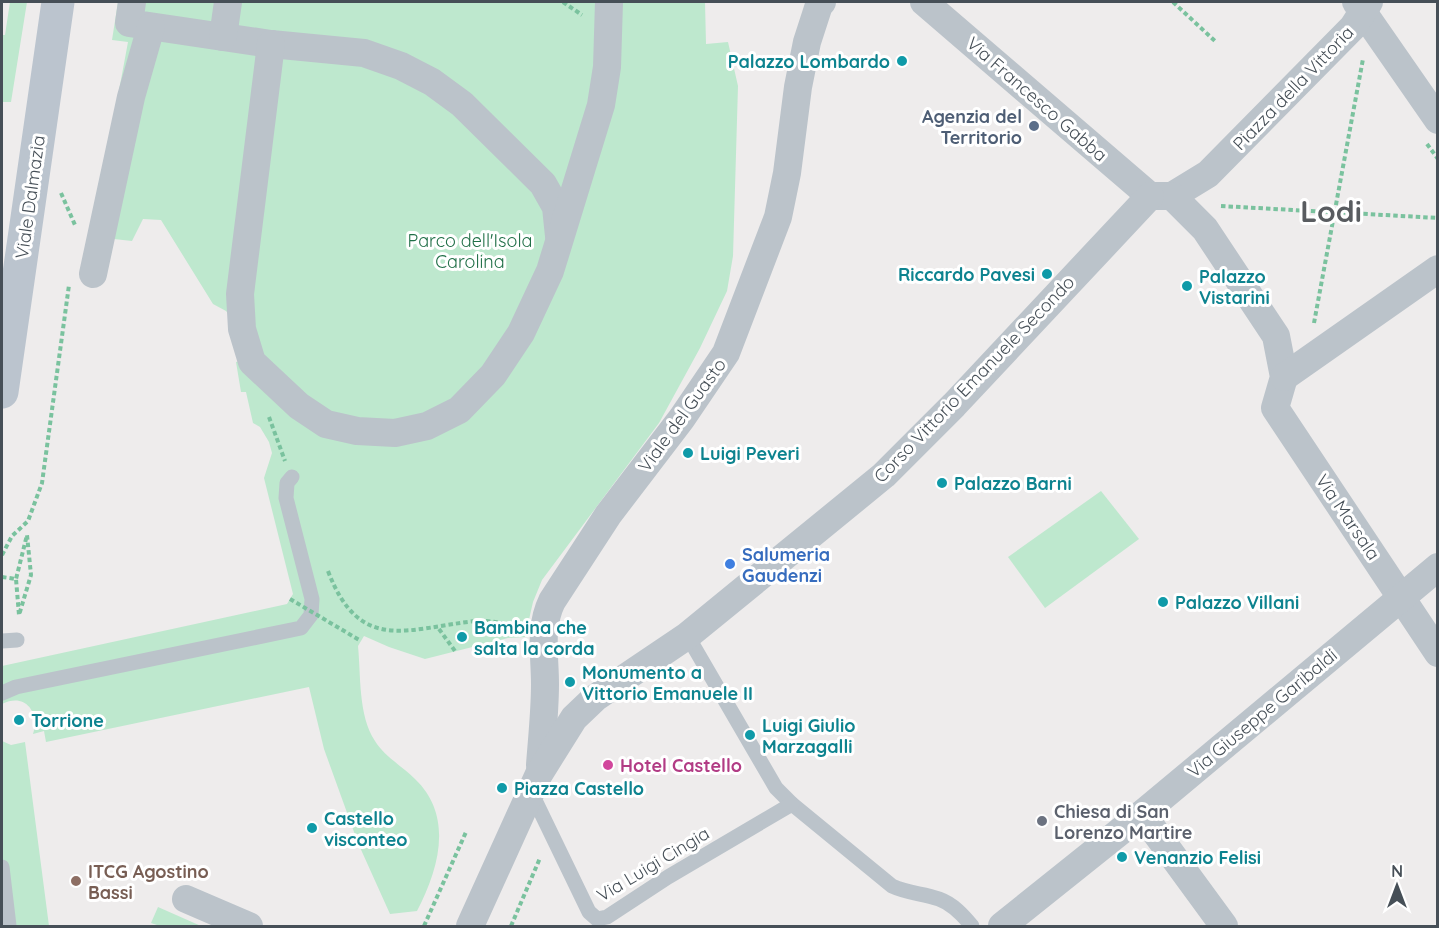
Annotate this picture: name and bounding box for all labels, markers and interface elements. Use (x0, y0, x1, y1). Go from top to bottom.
street label: Piazza della Vittoria (1228, 21, 1358, 155)
street label: Via Francesco Gabba (962, 32, 1112, 166)
place label: Palazzo Lombardo (728, 50, 890, 73)
marker: Palazzo Lombardo (895, 54, 909, 68)
place label: Agenzia del Territorio (922, 105, 1022, 149)
marker: Agenzia del Territorio (1027, 119, 1041, 133)
street label: Viale Dalmazia (10, 134, 50, 260)
district label: Lodi (1300, 192, 1362, 230)
park label: Parco dell'Isola Carolina (408, 229, 532, 273)
place label: Riccardo Pavesi (898, 263, 1035, 286)
place label: Palazzo Vistarini (1199, 265, 1270, 309)
marker: Riccardo Pavesi (1040, 267, 1054, 281)
street label: Corso Vittorio Emanuele Secondo (869, 271, 1079, 487)
marker: Palazzo Vistarini (1180, 279, 1194, 293)
street label: Viale del Guasto (633, 354, 731, 476)
place label: Luigi Peveri (700, 442, 800, 465)
marker: Luigi Peveri (681, 446, 695, 460)
street label: Via Marsala (1311, 470, 1385, 564)
place label: Palazzo Barni (954, 472, 1072, 495)
marker: Palazzo Barni (935, 476, 949, 490)
place label: Salumeria Gaudenzi (742, 543, 830, 587)
marker: Salumeria Gaudenzi (723, 557, 737, 571)
place label: Palazzo Villani (1175, 591, 1299, 614)
marker: Palazzo Villani (1156, 595, 1170, 609)
place label: Bambina che salta la corda (474, 616, 594, 660)
marker: Bambina che salta la corda (455, 630, 469, 644)
street label: Via Giuseppe Garibaldi (1182, 644, 1342, 782)
place label: Monumento a Vittorio Emanuele II (582, 661, 753, 705)
marker: Monumento a Vittorio Emanuele II (563, 675, 577, 689)
place label: Torrione (31, 709, 104, 732)
marker: Torrione (12, 713, 26, 727)
place label: Luigi Giulio Marzagalli (762, 714, 855, 758)
marker: Luigi Giulio Marzagalli (743, 728, 757, 742)
place label: Hotel Castello (620, 754, 742, 777)
marker: Hotel Castello (601, 758, 615, 772)
place label: Piazza Castello (514, 777, 644, 800)
marker: Piazza Castello (495, 781, 509, 795)
place label: Chiesa di San Lorenzo Martire (1054, 800, 1192, 844)
place label: Castello visconteo (324, 807, 407, 851)
marker: Chiesa di San Lorenzo Martire (1035, 814, 1049, 828)
marker: Castello visconteo (305, 821, 319, 835)
street label: Via Luigi Cingia (593, 821, 713, 907)
place label: Venanzio Felisi (1134, 846, 1261, 869)
marker: Venanzio Felisi (1115, 850, 1129, 864)
north arrow (1367, 856, 1427, 916)
place label: ITCG Agostino Bassi (88, 860, 209, 904)
text: N (1391, 861, 1403, 881)
marker: ITCG Agostino Bassi (69, 874, 83, 888)

